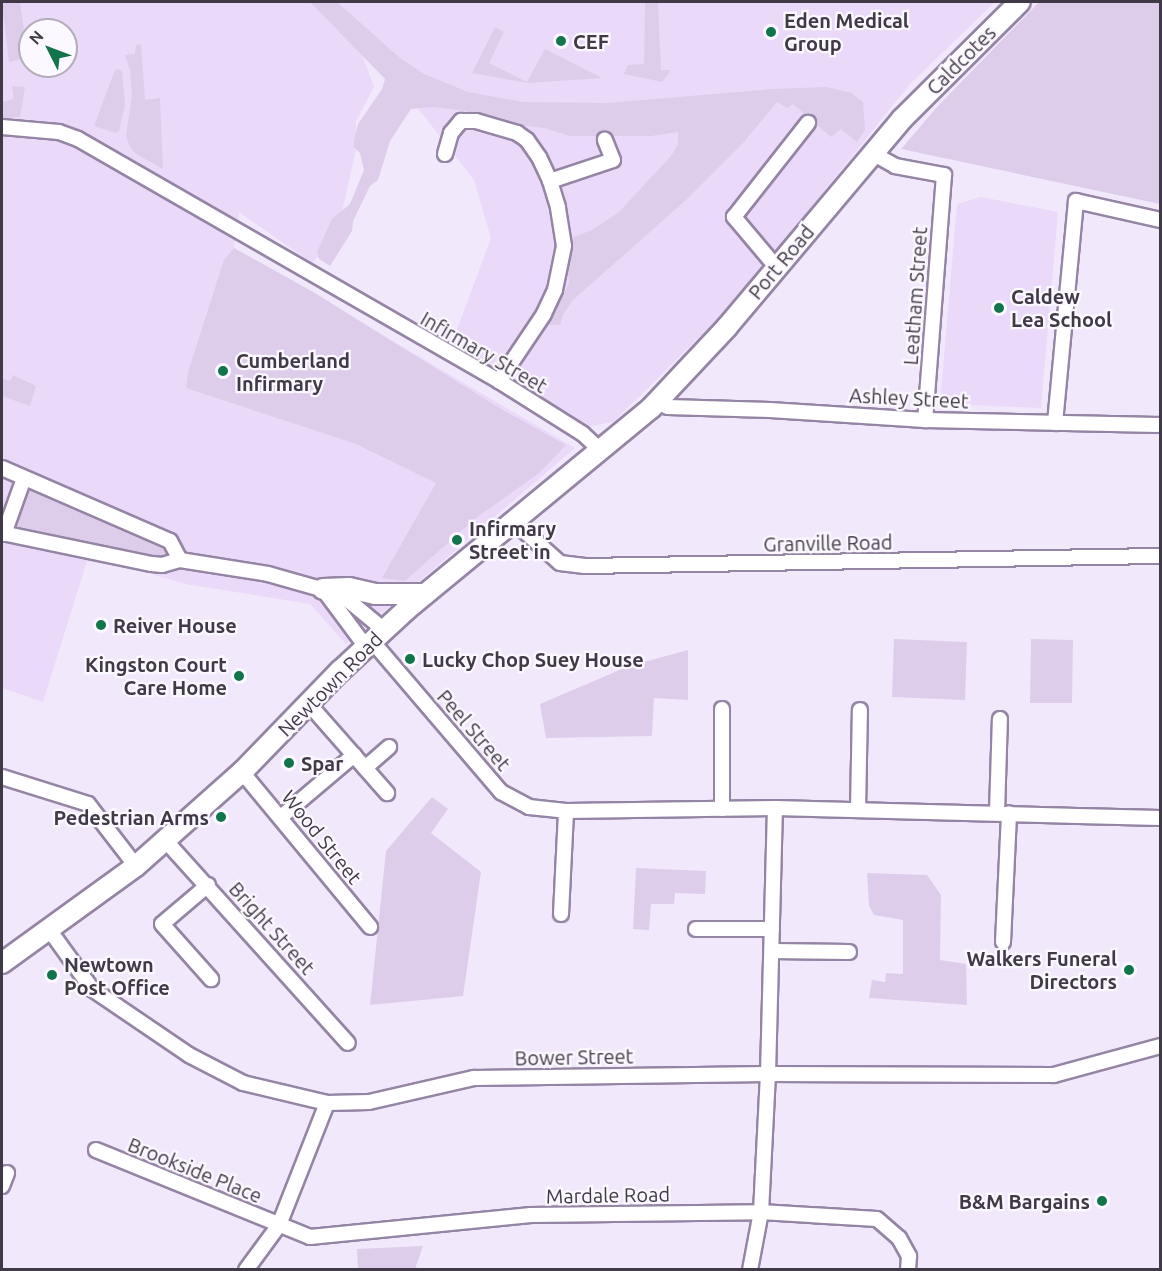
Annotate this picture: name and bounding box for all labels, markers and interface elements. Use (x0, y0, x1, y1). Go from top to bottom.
place label: Eden Medical Group (784, 8, 909, 55)
north arrow (18, 18, 78, 78)
street label: Caldcotes (921, 20, 1001, 100)
marker: Eden Medical Group (762, 23, 780, 41)
text: N (25, 27, 47, 48)
place label: CEF (573, 29, 609, 53)
marker: CEF (554, 34, 568, 48)
street label: Port Road (743, 220, 819, 304)
street label: Leatham Street (898, 226, 932, 366)
place label: Caldew Lea School (1011, 284, 1112, 331)
marker: Caldew Lea School (992, 301, 1006, 315)
street label: Infirmary Street (416, 306, 552, 398)
place label: Cumberland Infirmary (236, 348, 350, 395)
marker: Cumberland Infirmary (214, 362, 232, 380)
street label: Ashley Street (849, 383, 969, 413)
place label: Infirmary Street in (469, 516, 556, 563)
street label: Granville Road (763, 530, 893, 556)
marker: Infirmary Street in (450, 533, 464, 547)
place label: Reiver House (113, 613, 237, 637)
marker: Reiver House (94, 618, 108, 632)
street label: Newtown Road (273, 627, 387, 741)
place label: Lucky Chop Suey House (422, 647, 644, 671)
place label: Kingston Court Care Home (85, 652, 227, 699)
marker: Lucky Chop Suey House (403, 652, 417, 666)
marker: Kingston Court Care Home (232, 669, 246, 683)
street label: Peel Street (432, 685, 516, 775)
place label: Spar (301, 751, 343, 775)
marker: Spar (282, 756, 296, 770)
street label: Wood Street (277, 785, 367, 889)
place label: Pedestrian Arms (54, 805, 209, 829)
marker: Pedestrian Arms (214, 810, 228, 824)
street label: Bright Street (224, 877, 320, 979)
place label: Walkers Funeral Directors (966, 946, 1117, 993)
place label: Newtown Post Office (64, 952, 170, 999)
marker: Walkers Funeral Directors (1122, 963, 1136, 977)
marker: Newtown Post Office (45, 968, 59, 982)
street label: Bower Street (514, 1044, 634, 1070)
street label: Brookside Place (124, 1132, 266, 1208)
street label: Mardale Road (546, 1182, 670, 1208)
place label: B&M Bargains (959, 1189, 1090, 1213)
marker: B&M Bargains (1095, 1194, 1109, 1208)

